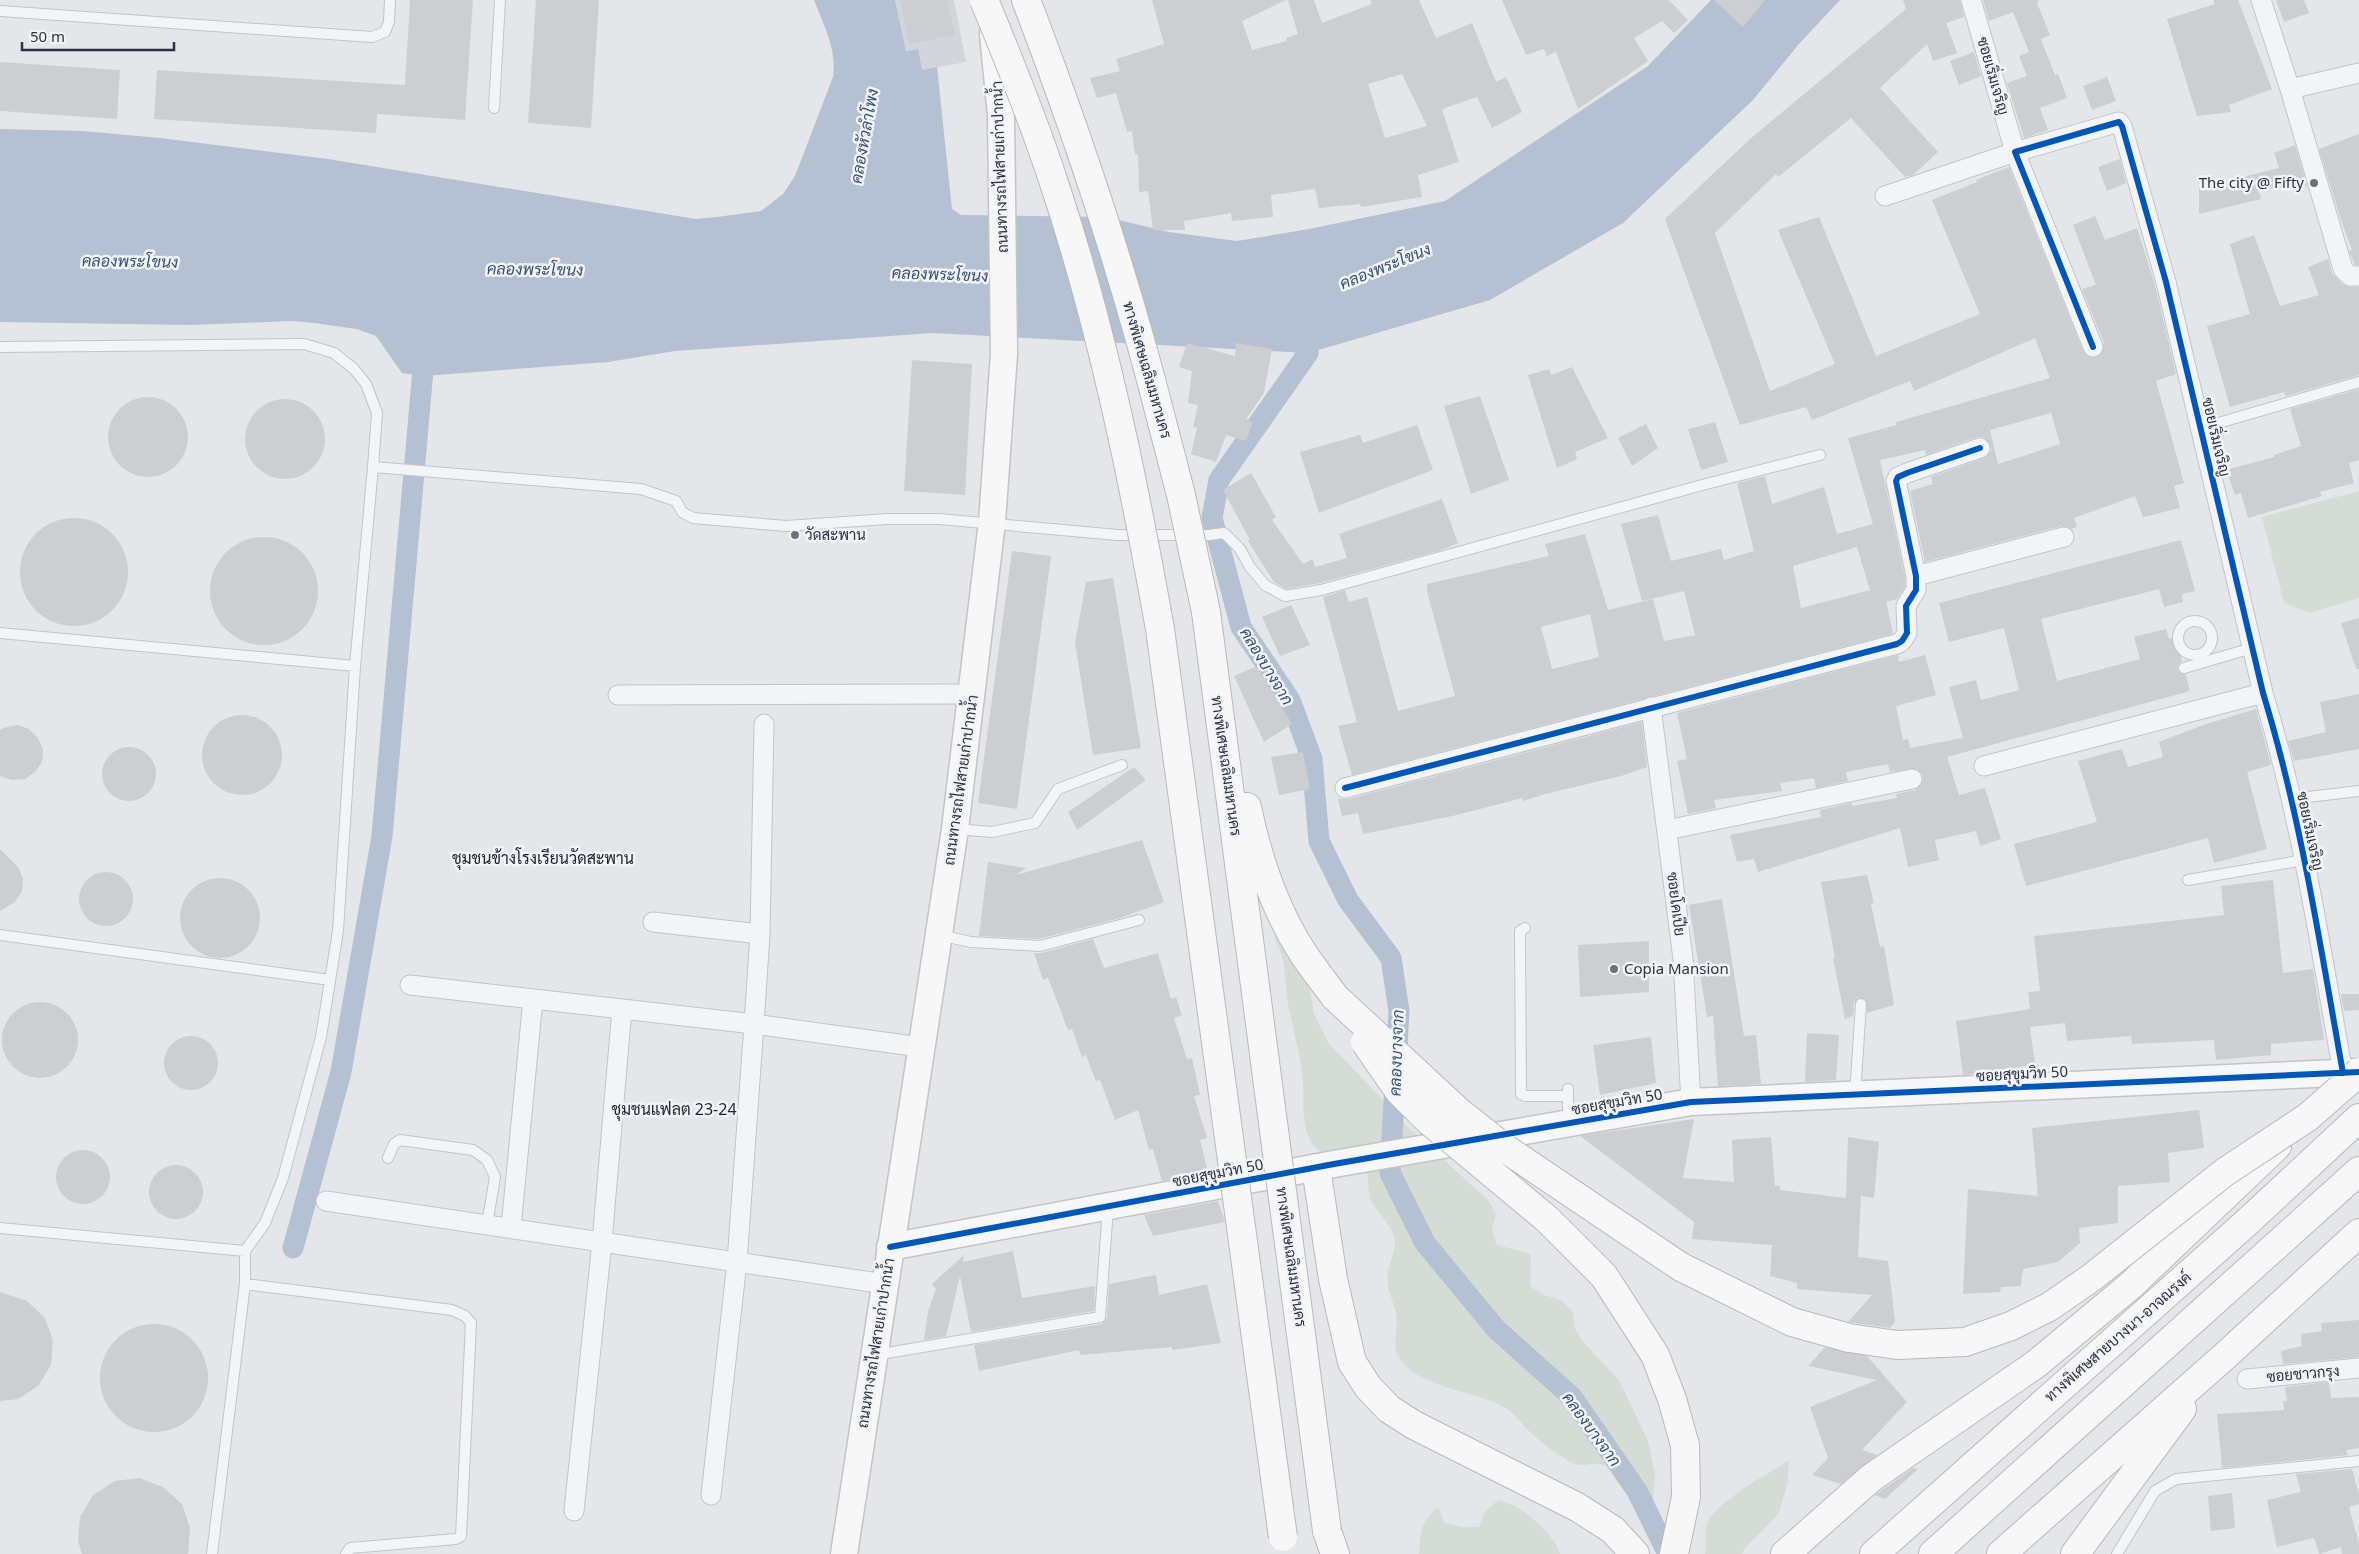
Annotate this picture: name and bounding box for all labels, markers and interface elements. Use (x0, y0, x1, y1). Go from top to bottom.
scale bar (22, 20, 175, 52)
text: 50 m (30, 26, 65, 46)
street label: ซอยเริ่มเจริญ (1973, 33, 2018, 117)
street label: ถนนทางรถไฟสายเก่าปากน้ำ (984, 81, 1012, 253)
water label: คลองหัวลำโพง (845, 87, 883, 185)
place label: The city @ Fifty (2199, 172, 2304, 192)
marker: The city @ Fifty (2308, 177, 2320, 189)
water label: คลองพระโขนง (1336, 238, 1434, 294)
water label: คลองพระโขนง (82, 249, 178, 273)
water label: คลองพระโขนง (487, 257, 583, 281)
water label: คลองพระโขนง (891, 261, 989, 287)
street label: ทางพิเศษเฉลิมมหานคร (1119, 299, 1177, 441)
street label: ซอยเริ่มเจริญ (2198, 395, 2239, 478)
place label: วัดสะพาน (805, 524, 866, 544)
marker: วัดสะพาน (789, 529, 801, 541)
water label: คลองบางจาก (1235, 623, 1299, 709)
street label: ถนนทางรถไฟสายเก่าปากน้ำ (936, 693, 982, 866)
street label: ทางพิเศษเฉลิมมหานคร (1207, 694, 1247, 837)
street label: ซอยเริ่มเจริญ (2293, 789, 2332, 872)
district label: ชุมชนข้างโรงเรียนวัดสะพาน (452, 847, 634, 870)
street label: ซอยโคเปีย (1663, 871, 1691, 937)
place label: Copia Mansion (1624, 958, 1729, 978)
marker: Copia Mansion (1608, 963, 1620, 975)
water label: คลองบางจาก (1383, 1009, 1409, 1097)
street label: ซอยสุขุมวิท 50 (1975, 1061, 2069, 1087)
street label: ซอยสุขุมวิท 50 (1570, 1083, 1664, 1121)
district label: ชุมชนแฟลต 23-24 (611, 1098, 737, 1121)
street label: ซอยสุขุมวิท 50 (1171, 1153, 1265, 1193)
street label: ทางพิเศษเฉลิมมหานคร (1272, 1185, 1312, 1328)
street label: ถนนทางรถไฟสายเก่าปากน้ำ (850, 1256, 898, 1429)
street label: ทางพิเศษสายบางนา-อาจณรงค์ (2040, 1267, 2195, 1406)
street label: ซอยชาวกรุง (2265, 1360, 2341, 1388)
water label: คลองบางจาก (1558, 1387, 1626, 1471)

